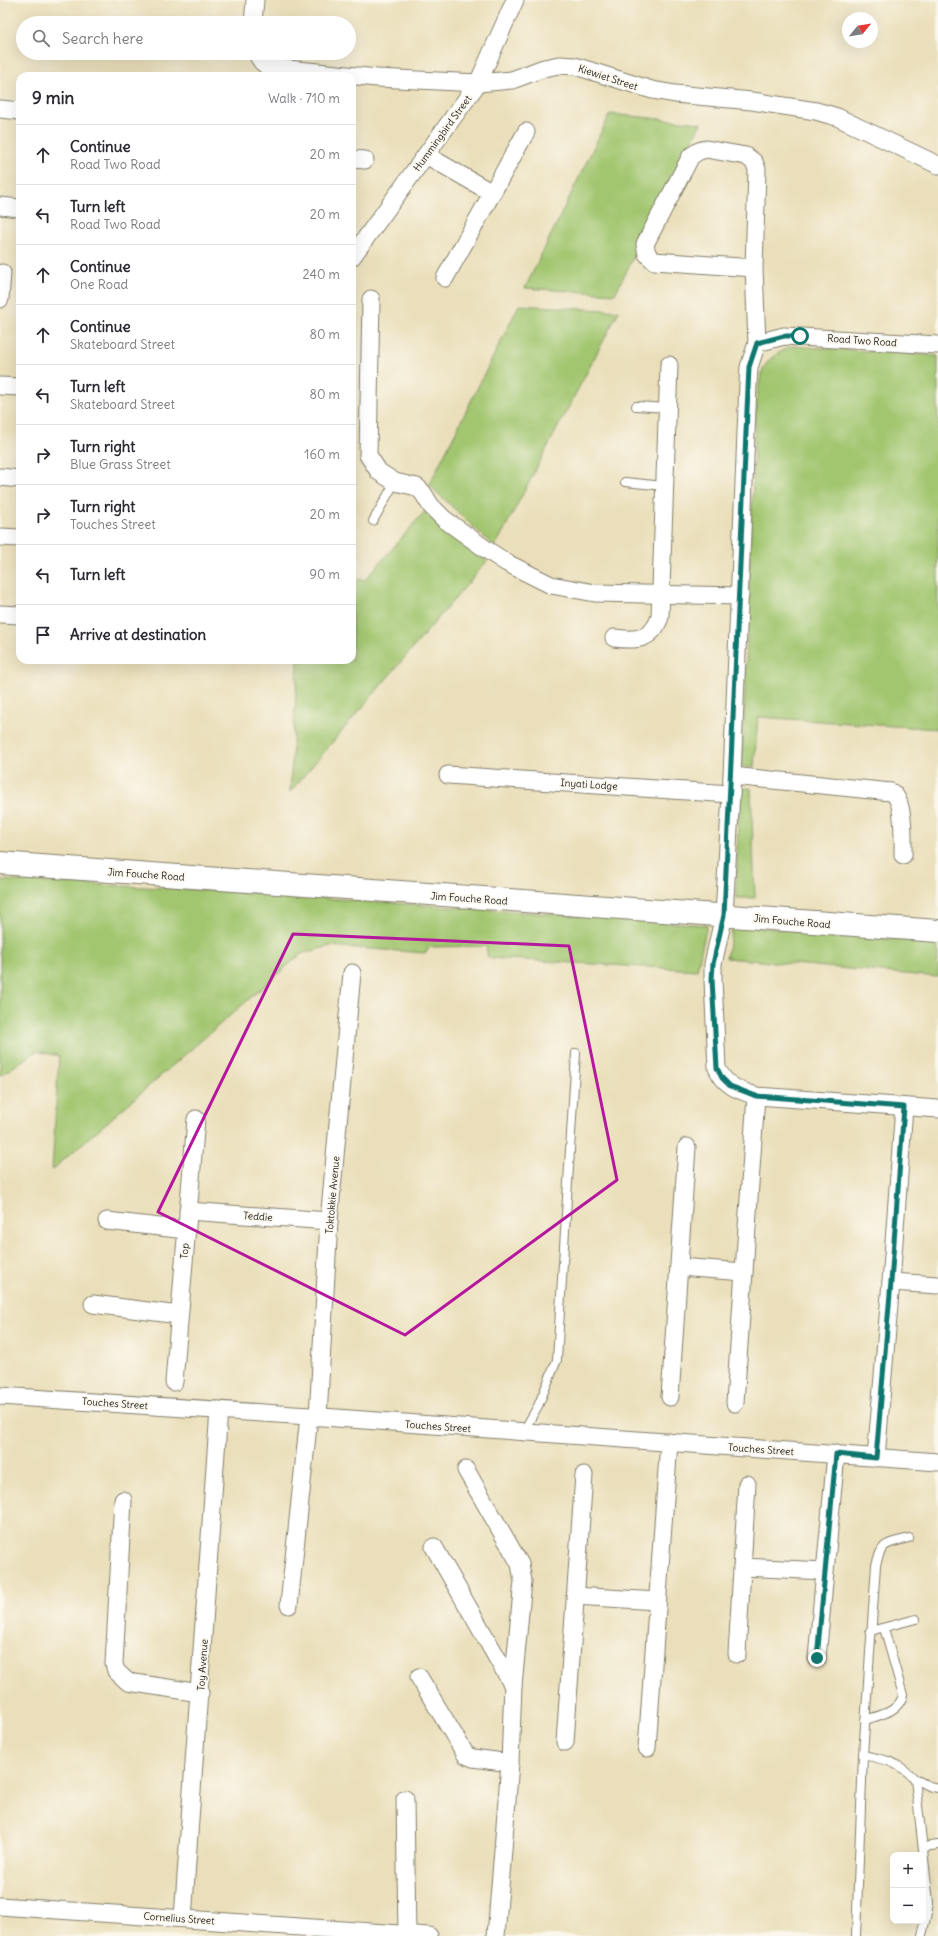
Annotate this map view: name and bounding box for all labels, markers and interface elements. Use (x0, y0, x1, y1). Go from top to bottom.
north arrow (842, 12, 878, 48)
search box (16, 16, 356, 60)
icon: search (30, 27, 52, 49)
text: Search here (62, 29, 143, 48)
street label: Kiewiet Street (576, 62, 640, 93)
text: 9 min (32, 87, 74, 109)
text: Walk · 710 m (268, 90, 340, 107)
street label: Hummingbird Street (410, 92, 475, 174)
text: Continue (70, 137, 131, 156)
icon: ahead (32, 144, 54, 166)
text: 20 m (310, 146, 340, 163)
text: Road Two Road (70, 156, 161, 173)
text: Turn left (70, 197, 125, 216)
icon: left (32, 204, 54, 226)
text: 20 m (310, 206, 340, 223)
text: Road Two Road (70, 216, 161, 233)
text: Continue (70, 257, 131, 276)
icon: ahead (32, 264, 54, 286)
text: 240 m (303, 266, 340, 283)
text: One Road (70, 276, 128, 293)
text: Continue (70, 317, 131, 336)
icon: ahead (32, 324, 54, 346)
text: 80 m (309, 326, 340, 343)
route start (791, 327, 809, 345)
street label: Road Two Road (827, 332, 897, 349)
text: Skateboard Street (70, 336, 175, 353)
text: Turn left (70, 377, 125, 396)
icon: left (32, 384, 54, 406)
text: 80 m (309, 386, 340, 403)
text: Skateboard Street (70, 396, 175, 413)
text: Turn right (70, 437, 135, 456)
icon: right (32, 444, 54, 466)
text: 160 m (304, 446, 340, 463)
text: Blue Grass Street (70, 456, 171, 473)
text: Turn right (70, 497, 135, 516)
icon: right (32, 504, 54, 526)
text: 20 m (310, 506, 340, 523)
text: Touches Street (70, 516, 156, 533)
icon: left (32, 564, 54, 586)
text: Turn left (70, 565, 125, 584)
text: 90 m (309, 566, 340, 583)
icon: arrive (32, 624, 54, 646)
text: Arrive at destination (70, 625, 206, 644)
street label: Inyati Lodge (560, 776, 618, 793)
street label: Jim Fouche Road (107, 865, 185, 884)
street label: Jim Fouche Road (430, 889, 508, 908)
street label: Jim Fouche Road (753, 912, 831, 931)
street label: Toktokkie Avenue (323, 1156, 342, 1234)
street label: Teddie (243, 1209, 273, 1224)
street label: Top (177, 1242, 192, 1260)
street label: Touches Street (82, 1395, 149, 1412)
street label: Touches Street (405, 1418, 472, 1435)
street label: Touches Street (728, 1441, 795, 1458)
street label: Toy Avenue (194, 1639, 211, 1691)
route end (808, 1649, 826, 1667)
map controls (890, 1852, 926, 1924)
button: + (890, 1852, 926, 1888)
button: − (890, 1888, 926, 1924)
street label: Cornelius Street (143, 1910, 216, 1928)

